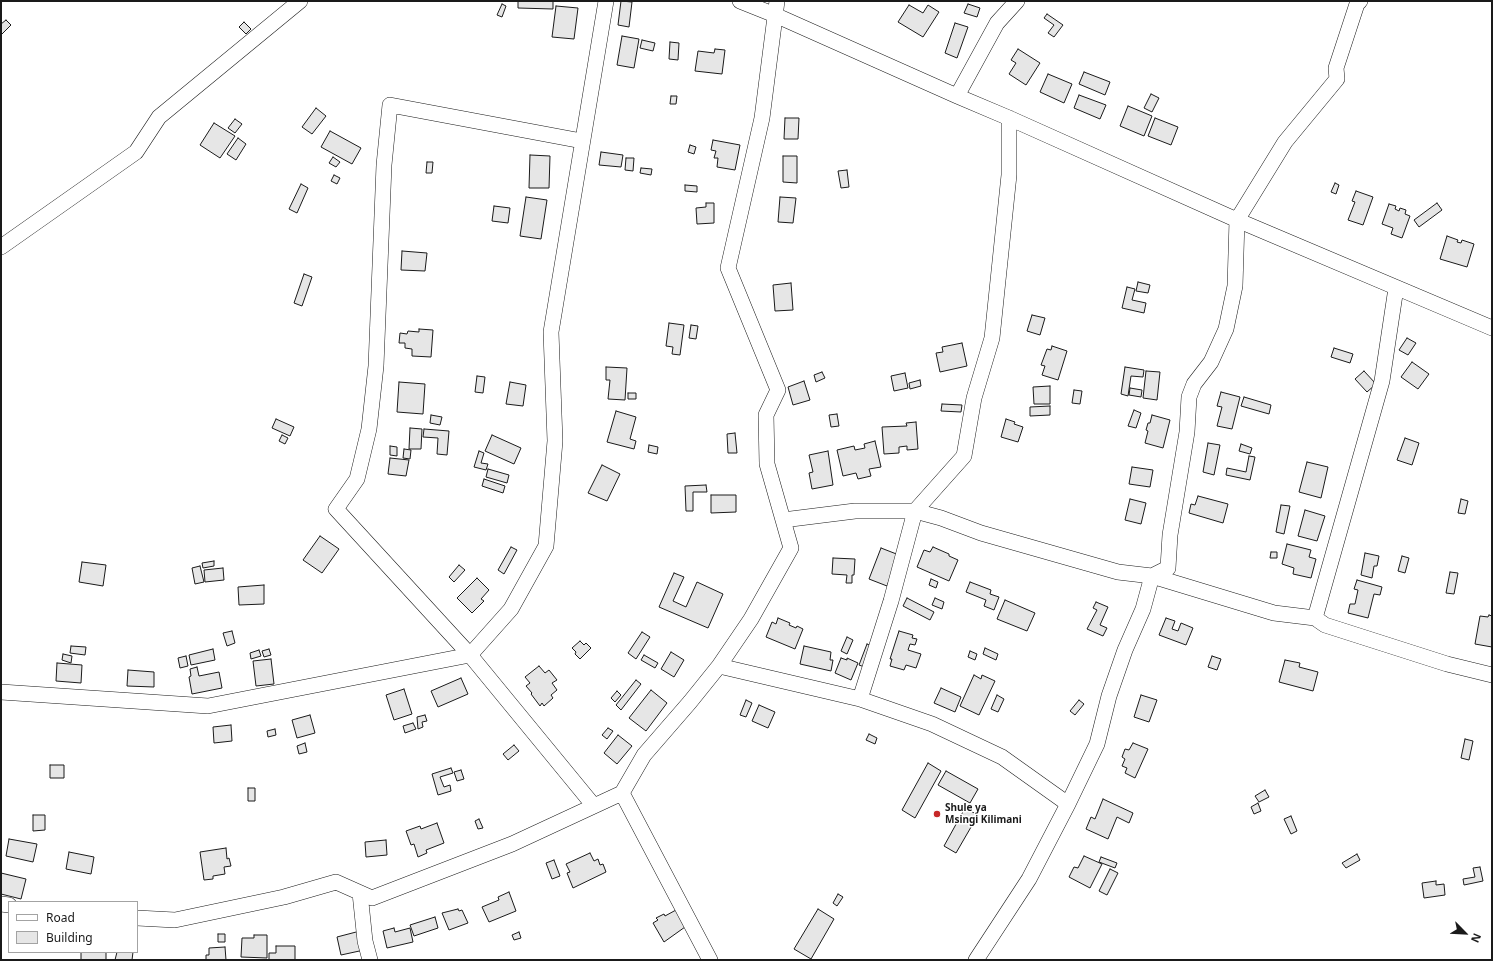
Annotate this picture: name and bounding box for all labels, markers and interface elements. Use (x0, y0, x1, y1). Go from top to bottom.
place label: Shule ya Msingi Kilimani (945, 802, 1022, 826)
marker: Shule ya Msingi Kilimani (932, 809, 942, 819)
legend (8, 901, 138, 953)
text: Road (46, 909, 75, 926)
north arrow (1445, 913, 1485, 953)
text: Building (46, 929, 93, 946)
text: N (1468, 931, 1485, 945)

